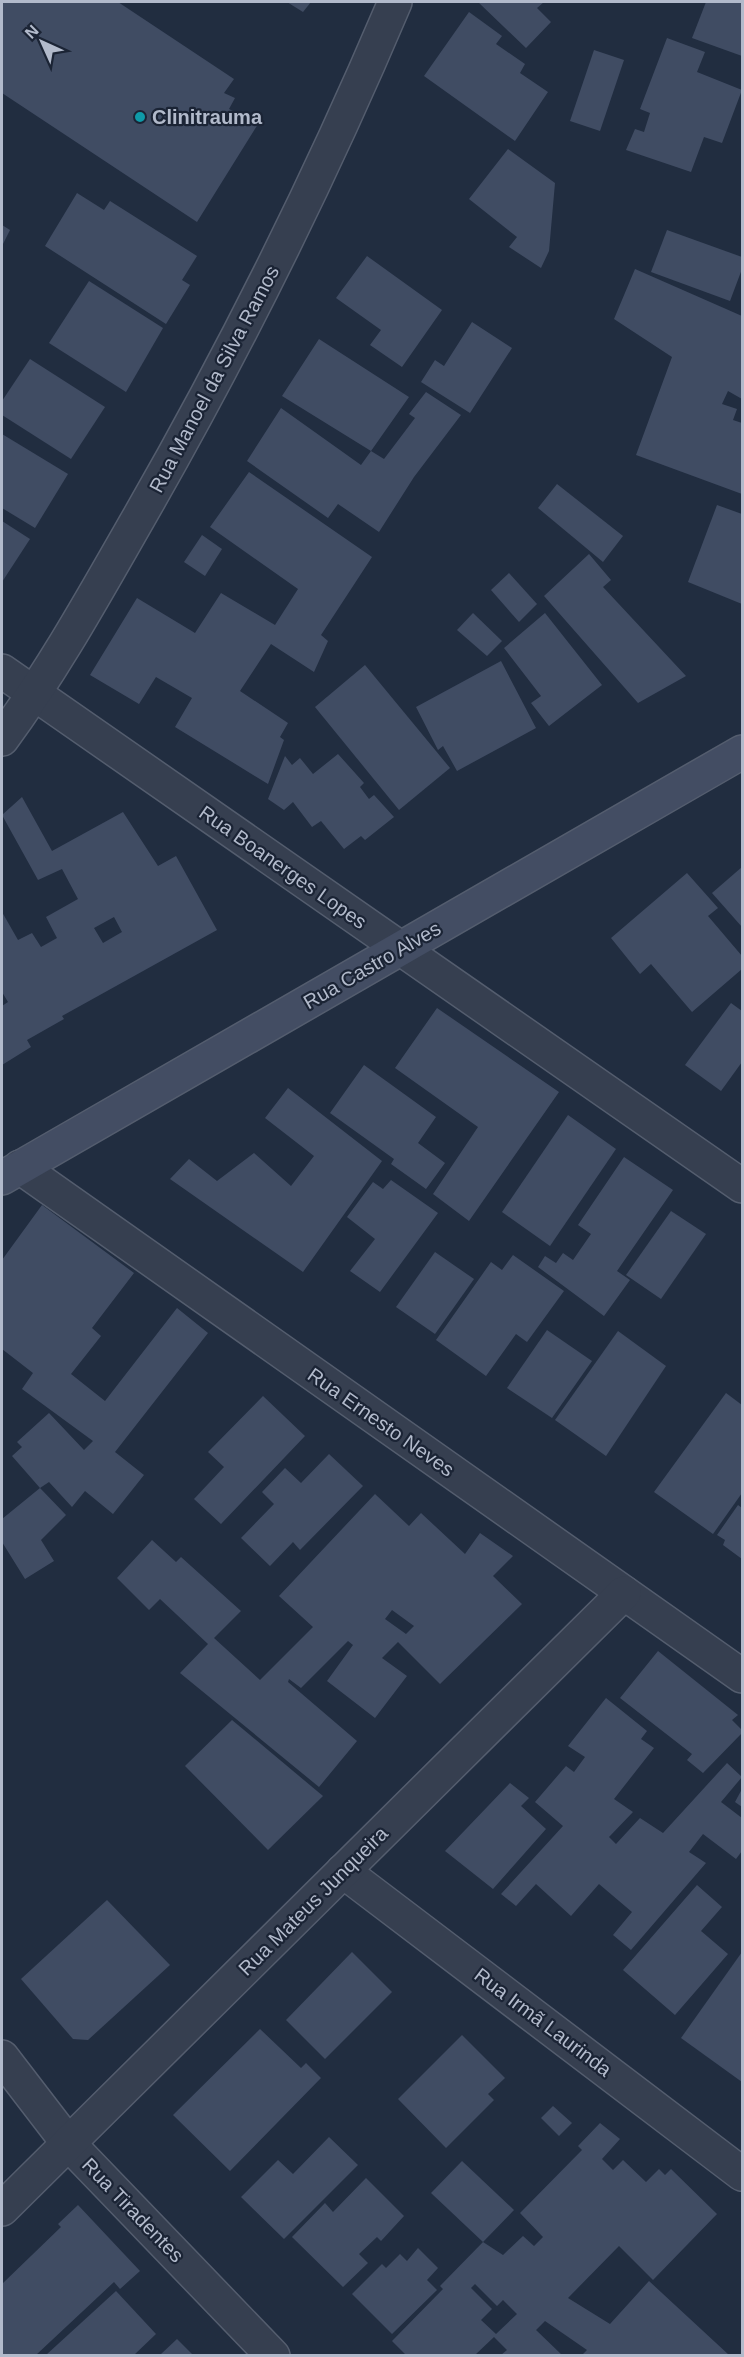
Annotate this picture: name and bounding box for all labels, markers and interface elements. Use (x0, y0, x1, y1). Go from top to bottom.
north arrow (12, 12, 72, 72)
text: N (22, 22, 42, 42)
place label: Clinitrauma (152, 106, 263, 128)
marker: Clinitrauma (133, 110, 147, 124)
street label: Rua Manoel da Silva Ramos (145, 262, 283, 496)
street label: Rua Boanerges Lopes (195, 801, 371, 933)
street label: Rua Castro Alves (300, 917, 444, 1013)
street label: Rua Ernesto Neves (304, 1363, 458, 1481)
street label: Rua Mateus Junqueira (234, 1821, 393, 1980)
street label: Rua Irmã Laurinda (470, 1963, 616, 2081)
street label: Rua Tiradentes (78, 2154, 188, 2266)

